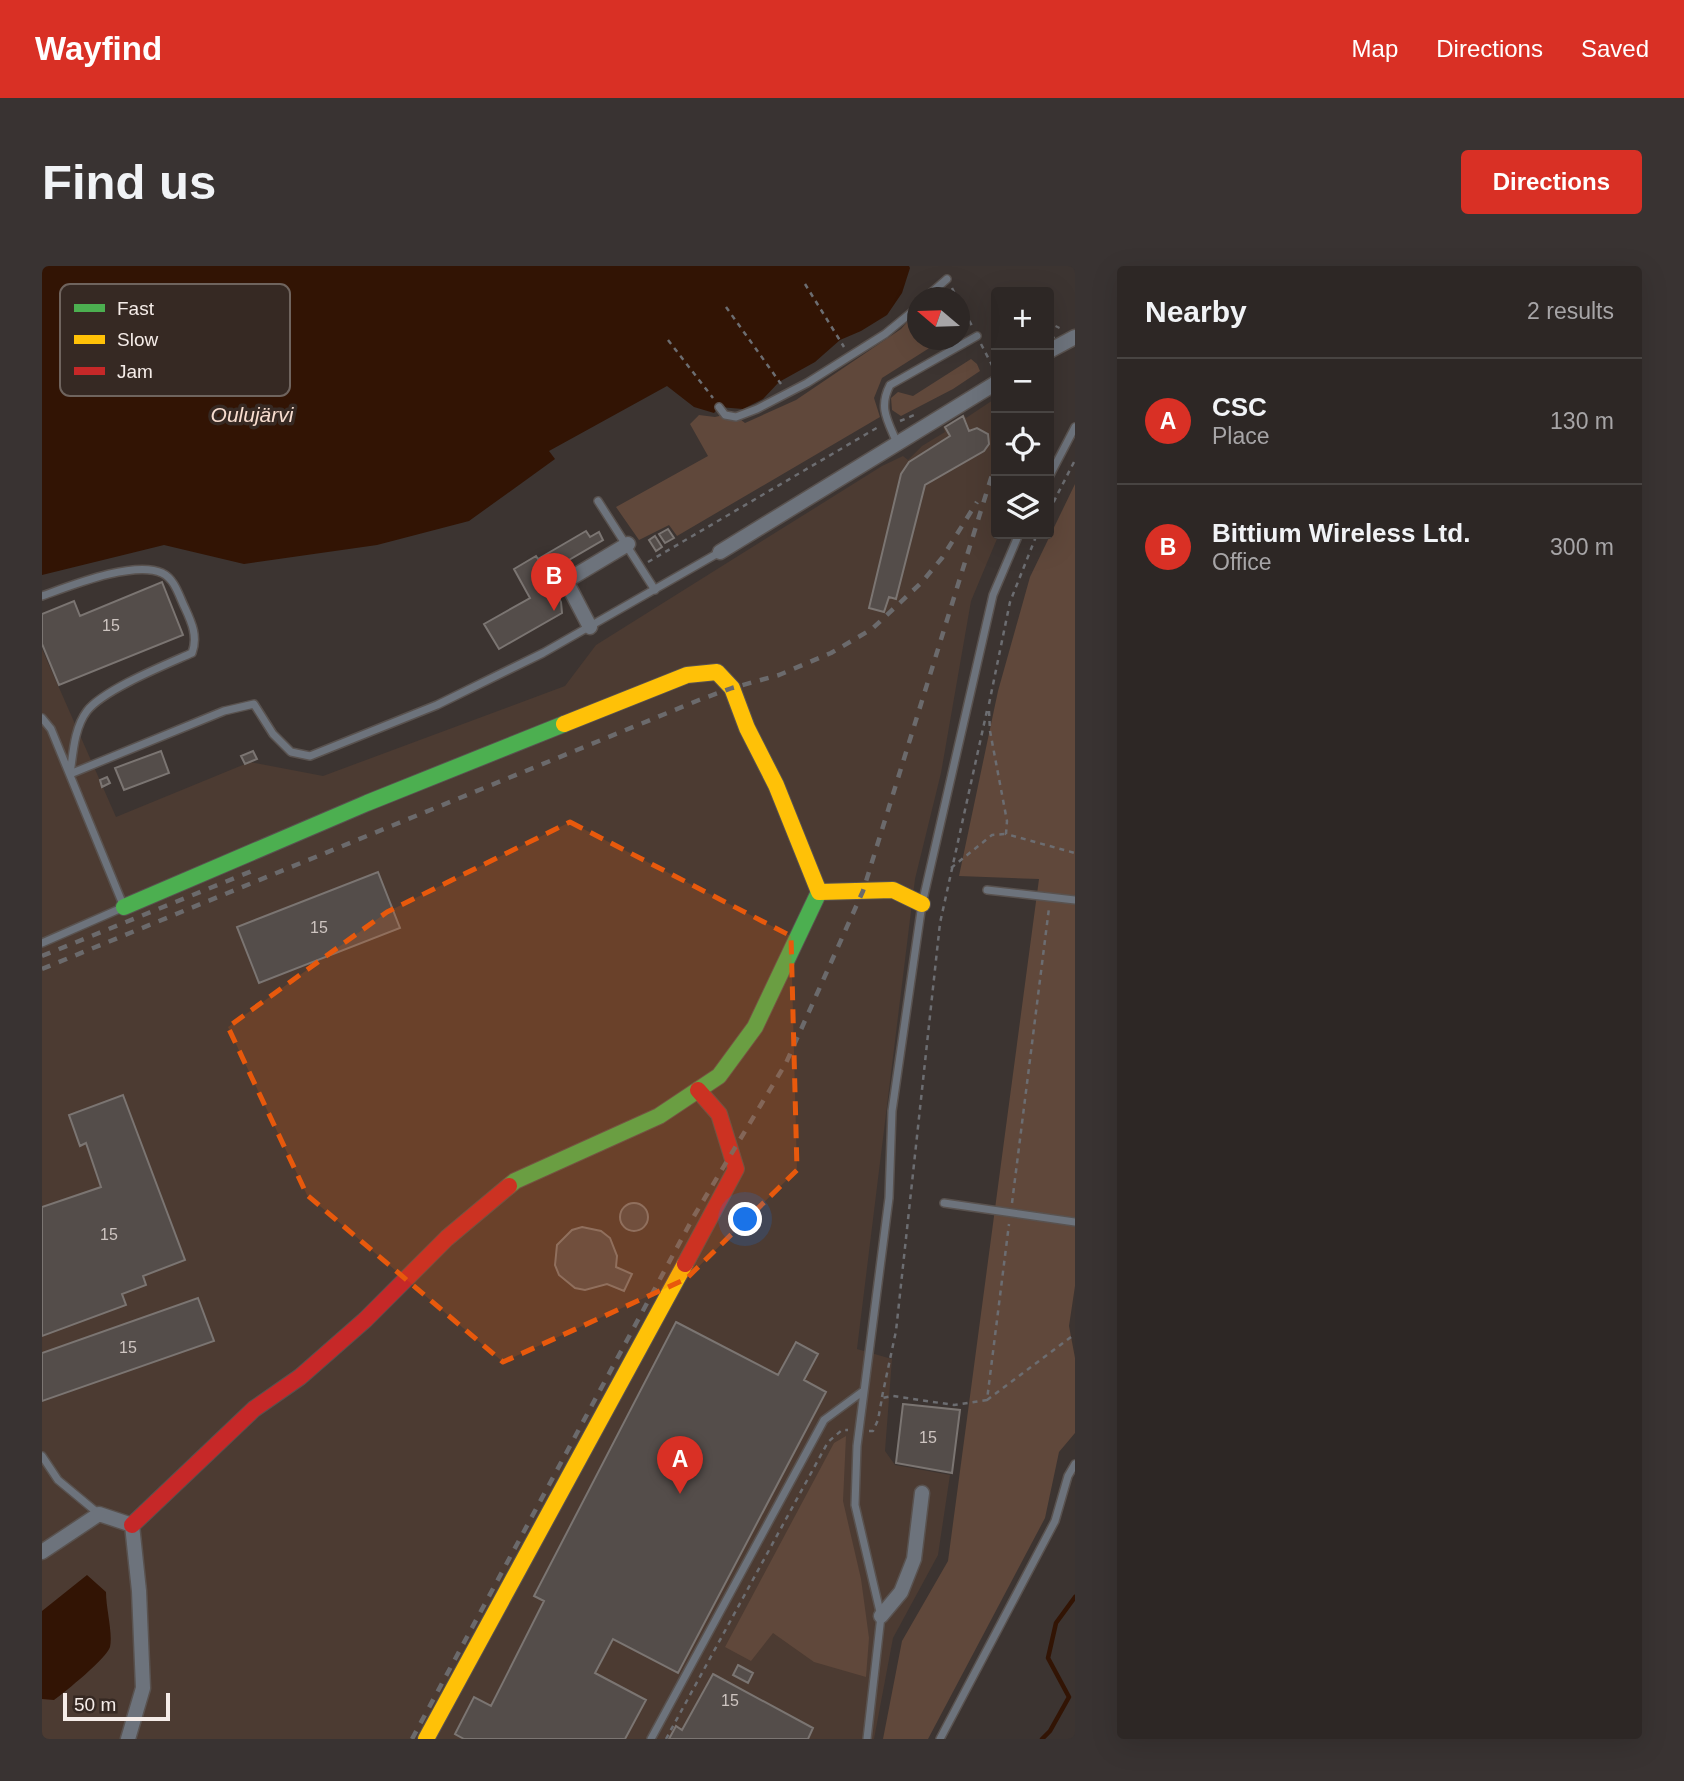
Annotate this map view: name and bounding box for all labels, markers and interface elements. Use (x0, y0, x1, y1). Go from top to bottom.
text: Wayfind (35, 30, 162, 67)
text: Map (1352, 35, 1398, 62)
text: Directions (1436, 35, 1543, 62)
text: Saved (1581, 35, 1649, 62)
button: Directions (1461, 150, 1642, 214)
text: Find us (42, 155, 216, 209)
legend (60, 284, 290, 396)
north arrow (907, 287, 970, 350)
map controls (991, 287, 1054, 539)
button: + (991, 287, 1054, 350)
text: Nearby (1145, 295, 1247, 328)
text: Fast (117, 298, 155, 319)
text: 2 results (1527, 298, 1614, 324)
text: Slow (117, 329, 158, 350)
button: − (991, 350, 1054, 413)
text: Jam (117, 361, 153, 382)
text: CSC (1212, 392, 1267, 422)
water label: Oulujärvi (211, 403, 295, 426)
text: A (1160, 408, 1176, 434)
text: 130 m (1550, 408, 1614, 434)
button: locate (991, 413, 1054, 476)
text: Place (1212, 423, 1270, 449)
button: layers (991, 476, 1054, 539)
text: Bittium Wireless Ltd. (1212, 518, 1470, 548)
text: B (1160, 534, 1176, 560)
text: 300 m (1550, 534, 1614, 560)
text: Office (1212, 549, 1272, 575)
pin: B (531, 553, 577, 611)
house number: 15 (102, 617, 120, 634)
house number: 15 (310, 919, 328, 936)
your location (728, 1202, 762, 1236)
house number: 15 (100, 1226, 118, 1243)
house number: 15 (119, 1339, 137, 1356)
house number: 15 (919, 1429, 937, 1446)
pin: A (657, 1436, 703, 1494)
scale bar (63, 1690, 170, 1722)
house number: 15 (721, 1692, 739, 1709)
text: 50 m (74, 1694, 116, 1715)

